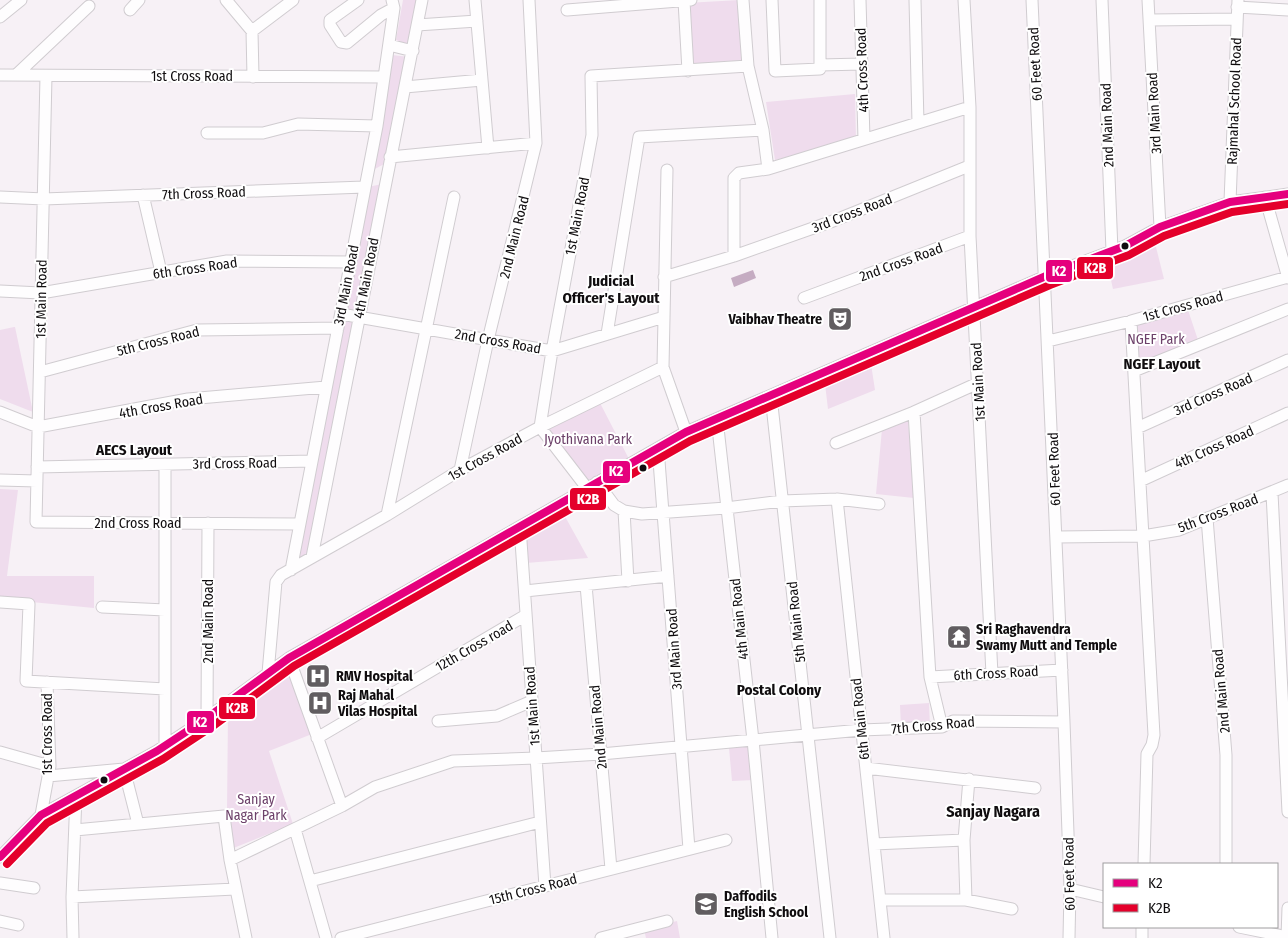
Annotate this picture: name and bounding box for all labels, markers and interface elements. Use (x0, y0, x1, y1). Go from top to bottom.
street label: 4th Cross Road (853, 27, 872, 113)
street label: 60 Feet Road (1025, 27, 1046, 101)
street label: Rajmahal School Road (1224, 37, 1245, 165)
street label: 1st Cross Road (151, 68, 233, 85)
street label: 3rd Main Road (1144, 72, 1165, 154)
street label: 2nd Main Road (1098, 83, 1117, 167)
street label: 1st Main Road (562, 176, 593, 257)
street label: 7th Cross Road (162, 184, 246, 203)
street label: 3rd Cross Road (810, 190, 895, 237)
street label: 2nd Main Road (496, 194, 533, 280)
street label: 4th Main Road (350, 236, 383, 320)
street label: 2nd Cross Road (857, 240, 945, 285)
unlabelled marker (1120, 241, 1130, 251)
street label: 3rd Main Road (330, 243, 363, 327)
street label: 6th Cross Road (152, 254, 238, 283)
line badge: K2B (1076, 256, 1114, 280)
street label: 1st Main Road (32, 259, 51, 339)
line badge: K2 (1045, 259, 1073, 283)
text: K2B (1084, 260, 1106, 277)
text: K2 (1052, 263, 1067, 280)
district label: Judicial Officer's Layout (562, 272, 660, 307)
street label: 1st Cross Road (1141, 288, 1225, 325)
theatre icon: Vaibhav Theatre (827, 306, 853, 332)
place label: Vaibhav Theatre (728, 311, 822, 328)
street label: 5th Cross Road (115, 323, 201, 360)
street label: 2nd Cross Road (453, 326, 542, 357)
park label: NGEF Park (1127, 331, 1185, 348)
street label: 1st Main Road (968, 342, 989, 422)
district label: NGEF Layout (1124, 355, 1201, 373)
street label: 3rd Cross Road (1171, 370, 1255, 419)
street label: 4th Cross Road (118, 391, 204, 422)
street label: 4th Cross Road (1172, 422, 1256, 472)
street label: 1st Cross Road (445, 430, 525, 485)
park label: Jyothivana Park (544, 431, 633, 448)
street label: 60 Feet Road (1045, 432, 1064, 506)
district label: AECS Layout (95, 441, 173, 459)
street label: 3rd Cross Road (193, 454, 277, 473)
line badge: K2 (602, 460, 631, 484)
text: K2 (609, 463, 624, 480)
unlabelled marker (638, 463, 648, 473)
line badge: K2B (569, 487, 607, 511)
street label: 5th Cross Road (1176, 490, 1261, 537)
text: K2B (577, 491, 599, 508)
street label: 2nd Cross Road (94, 515, 182, 532)
street label: 4th Main Road (727, 577, 752, 661)
street label: 2nd Main Road (200, 579, 217, 663)
street label: 5th Main Road (784, 580, 809, 663)
street label: 3rd Main Road (663, 608, 686, 690)
street label: 12th Cross road (432, 617, 516, 676)
place label: Sri Raghavendra Swamy Mutt and Temple (976, 621, 1117, 654)
temple icon: Sri Raghavendra Swamy Mutt and Temple (946, 624, 972, 650)
street label: 2nd Main Road (1209, 648, 1234, 734)
hospital icon: RMV Hospital (305, 663, 331, 689)
street label: 6th Cross Road (953, 663, 1039, 684)
street label: 1st Main Road (521, 666, 544, 746)
place label: RMV Hospital (336, 668, 413, 685)
street label: 6th Main Road (848, 677, 873, 761)
district label: Postal Colony (737, 681, 822, 699)
street label: 2nd Main Road (586, 684, 611, 770)
place label: Raj Mahal Vilas Hospital (337, 687, 418, 720)
hospital icon: Raj Mahal Vilas Hospital (307, 690, 333, 716)
street label: 1st Cross Road (39, 693, 56, 775)
line badge: K2B (218, 696, 256, 720)
text: K2B (226, 700, 248, 717)
line badge: K2 (186, 710, 215, 734)
street label: 7th Cross Road (891, 713, 976, 738)
text: K2 (193, 714, 208, 731)
unlabelled marker (99, 775, 109, 785)
park label: Sanjay Nagar Park (225, 791, 287, 824)
district label: Sanjay Nagara (946, 802, 1040, 821)
street label: 60 Feet Road (1060, 837, 1079, 911)
legend (1103, 863, 1278, 928)
street label: 15th Cross Road (487, 870, 579, 909)
text: K2 (1148, 874, 1163, 892)
place label: Daffodils English School (724, 888, 808, 921)
school or university icon: Daffodils English School (693, 891, 719, 917)
text: K2B (1148, 899, 1171, 917)

